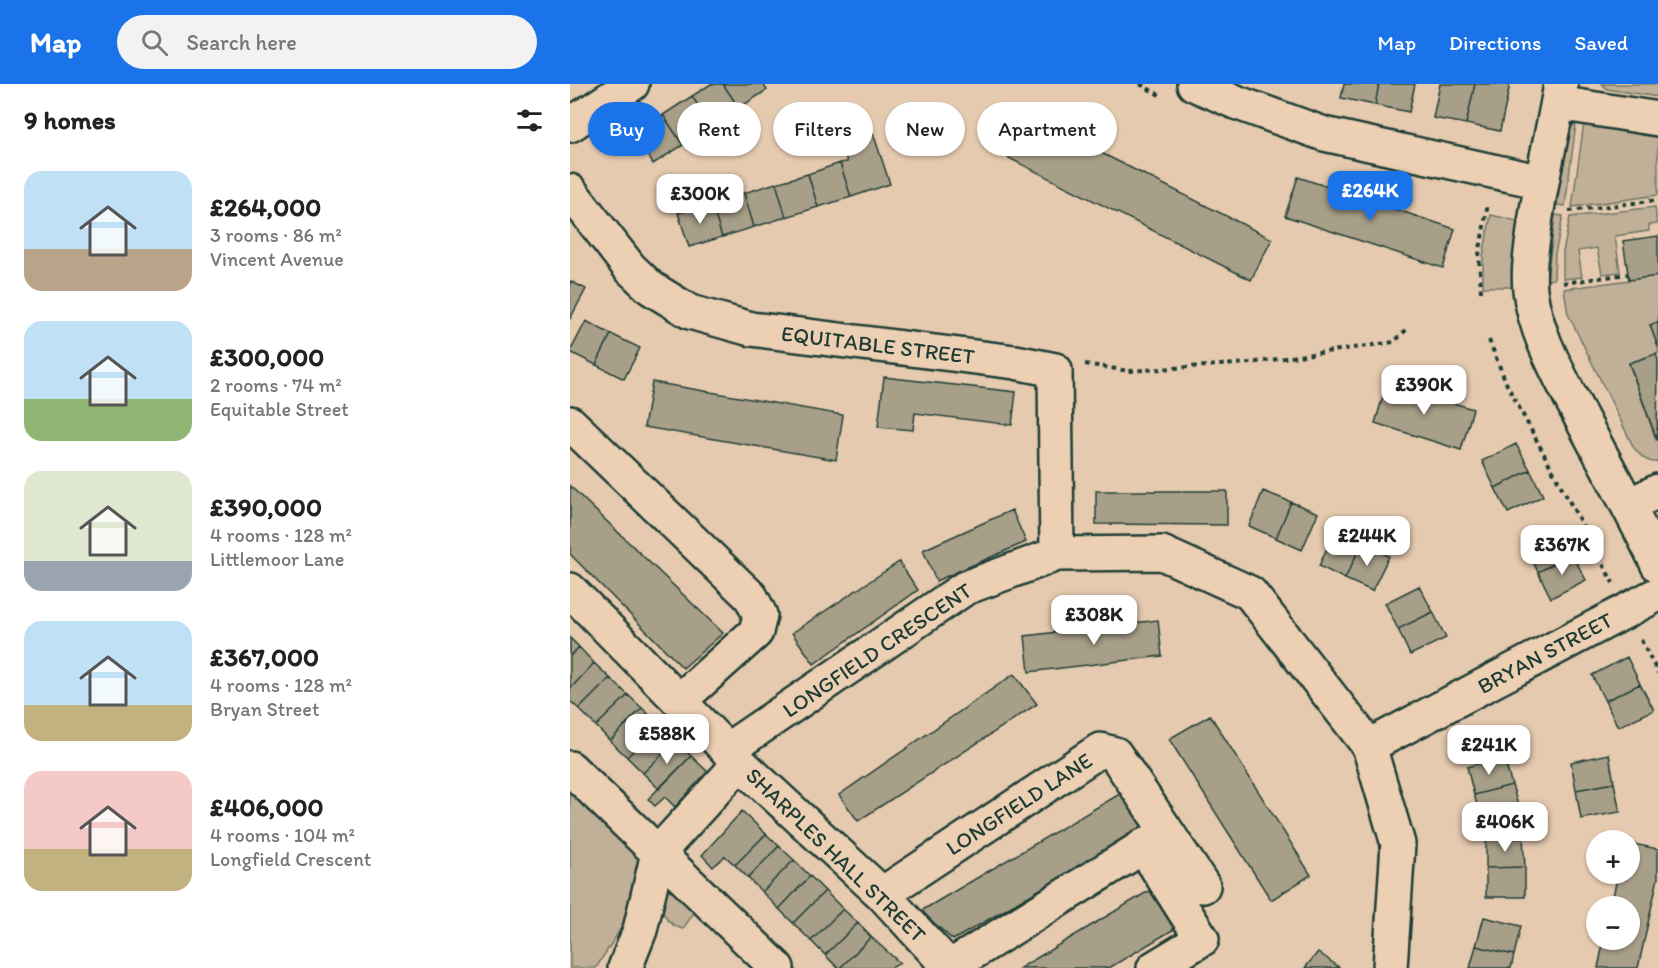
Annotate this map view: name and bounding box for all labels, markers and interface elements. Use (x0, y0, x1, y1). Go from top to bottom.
search box (117, 15, 537, 69)
text: Map (30, 25, 81, 59)
icon: search (138, 26, 171, 59)
text: Search here (186, 29, 297, 56)
text: Map (1378, 30, 1416, 55)
text: Directions (1449, 30, 1541, 55)
text: Saved (1574, 30, 1628, 55)
chip: Buy (588, 102, 665, 156)
chip: Rent (677, 102, 761, 156)
chip: Filters (773, 102, 873, 156)
chip: New (885, 102, 965, 156)
chip: Apartment (977, 102, 1117, 156)
text: 9 homes (24, 104, 116, 136)
icon: filters (513, 104, 546, 137)
pin: £264K (1328, 171, 1412, 222)
pin: £300K (658, 174, 742, 225)
text: £264K (1342, 178, 1398, 202)
text: £300K (670, 181, 730, 205)
text: £264,000 (210, 191, 321, 223)
icon: home (72, 195, 144, 267)
text: 3 rooms · 86 m² (210, 223, 342, 247)
text: Vincent Avenue (210, 247, 344, 271)
street label: EQUITABLE STREET (780, 320, 977, 370)
text: £300,000 (210, 341, 324, 373)
icon: home (72, 345, 144, 417)
pin: £390K (1382, 365, 1466, 416)
text: £390K (1395, 372, 1453, 396)
text: 2 rooms · 74 m² (210, 373, 342, 397)
text: Equitable Street (210, 397, 349, 421)
text: £390,000 (210, 491, 322, 523)
icon: home (72, 495, 144, 567)
pin: £244K (1325, 516, 1409, 567)
text: 4 rooms · 128 m² (210, 523, 352, 547)
text: £244K (1338, 523, 1396, 547)
pin: £367K (1520, 525, 1604, 576)
text: £367K (1535, 532, 1589, 556)
text: Littlemoor Lane (210, 547, 344, 571)
street label: LONGFIELD CRESCENT (777, 576, 977, 723)
pin: £308K (1052, 595, 1136, 646)
text: £308K (1065, 602, 1123, 626)
street label: BRYAN STREET (1473, 606, 1618, 700)
text: £367,000 (210, 641, 319, 673)
icon: home (72, 645, 144, 717)
text: 4 rooms · 128 m² (210, 673, 352, 697)
text: Bryan Street (210, 697, 319, 721)
pin: £588K (625, 714, 709, 765)
text: £588K (639, 721, 695, 745)
pin: £241K (1447, 725, 1531, 776)
text: £241K (1461, 732, 1517, 756)
street label: LONGFIELD LANE (941, 747, 1097, 861)
street label: SHARPLES HALL STREET (740, 762, 932, 949)
text: £406,000 (210, 791, 324, 823)
icon: home (72, 795, 144, 867)
pin: £406K (1463, 802, 1547, 853)
text: £406K (1476, 809, 1534, 833)
text: 4 rooms · 104 m² (210, 823, 355, 847)
map controls (1586, 830, 1640, 950)
button: + (1586, 830, 1640, 884)
text: Longfield Crescent (210, 847, 371, 871)
button: − (1586, 896, 1640, 950)

